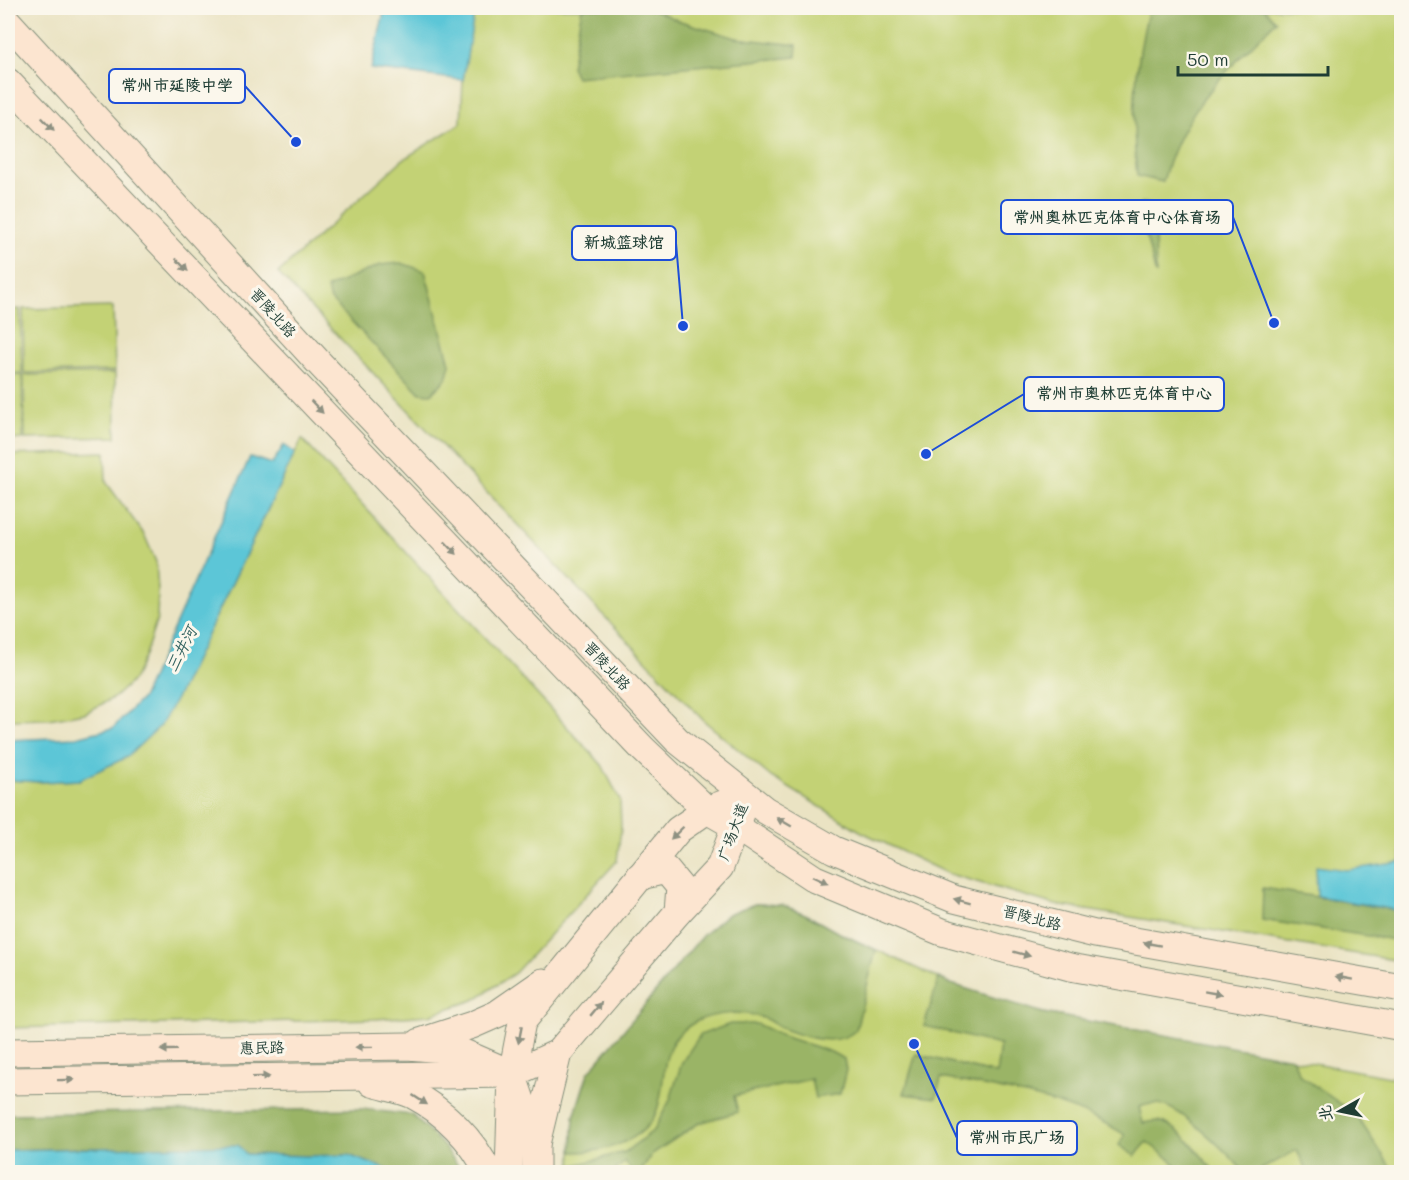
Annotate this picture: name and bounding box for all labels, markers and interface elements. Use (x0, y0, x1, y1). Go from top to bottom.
scale bar (1178, 39, 1328, 77)
text: 50 m (1187, 47, 1229, 71)
callout: 常州市延陵中学 (109, 69, 245, 103)
text: 常州市延陵中学 (121, 74, 233, 95)
one-way arrow (41, 117, 55, 132)
callout: 常州奥林匹克体育中心体育场 (1001, 200, 1233, 234)
text: 常州奥林匹克体育中心体育场 (1013, 206, 1221, 227)
callout: 新城篮球馆 (572, 226, 676, 260)
text: 新城篮球馆 (584, 231, 664, 252)
one-way arrow (175, 258, 189, 272)
street label: 晋陵北路 (246, 283, 301, 341)
callout: 常州市奥林匹克体育中心 (1024, 377, 1224, 411)
text: 常州市奥林匹克体育中心 (1036, 382, 1212, 403)
one-way arrow (309, 399, 323, 413)
one-way arrow (444, 540, 458, 554)
water label: 三井河 (160, 620, 202, 675)
street label: 晋陵北路 (580, 637, 636, 694)
street label: 广场大道 (712, 800, 752, 863)
one-way arrow (776, 816, 792, 827)
one-way arrow (671, 825, 685, 839)
one-way arrow (811, 876, 828, 885)
one-way arrow (953, 895, 971, 905)
street label: 晋陵北路 (1001, 900, 1064, 934)
one-way arrow (1142, 939, 1161, 948)
one-way arrow (1013, 950, 1031, 959)
one-way arrow (1334, 973, 1353, 982)
one-way arrow (1203, 989, 1222, 998)
one-way arrow (589, 1002, 602, 1017)
one-way arrow (515, 1026, 524, 1045)
street label: 惠民路 (239, 1037, 285, 1057)
one-way arrow (355, 1042, 374, 1052)
one-way arrow (160, 1045, 179, 1054)
one-way arrow (251, 1072, 270, 1082)
one-way arrow (56, 1076, 75, 1085)
north arrow (1310, 1081, 1370, 1141)
one-way arrow (412, 1094, 428, 1105)
text: 北 (1313, 1104, 1336, 1123)
callout: 常州市民广场 (957, 1121, 1077, 1155)
text: 常州市民广场 (969, 1126, 1065, 1147)

